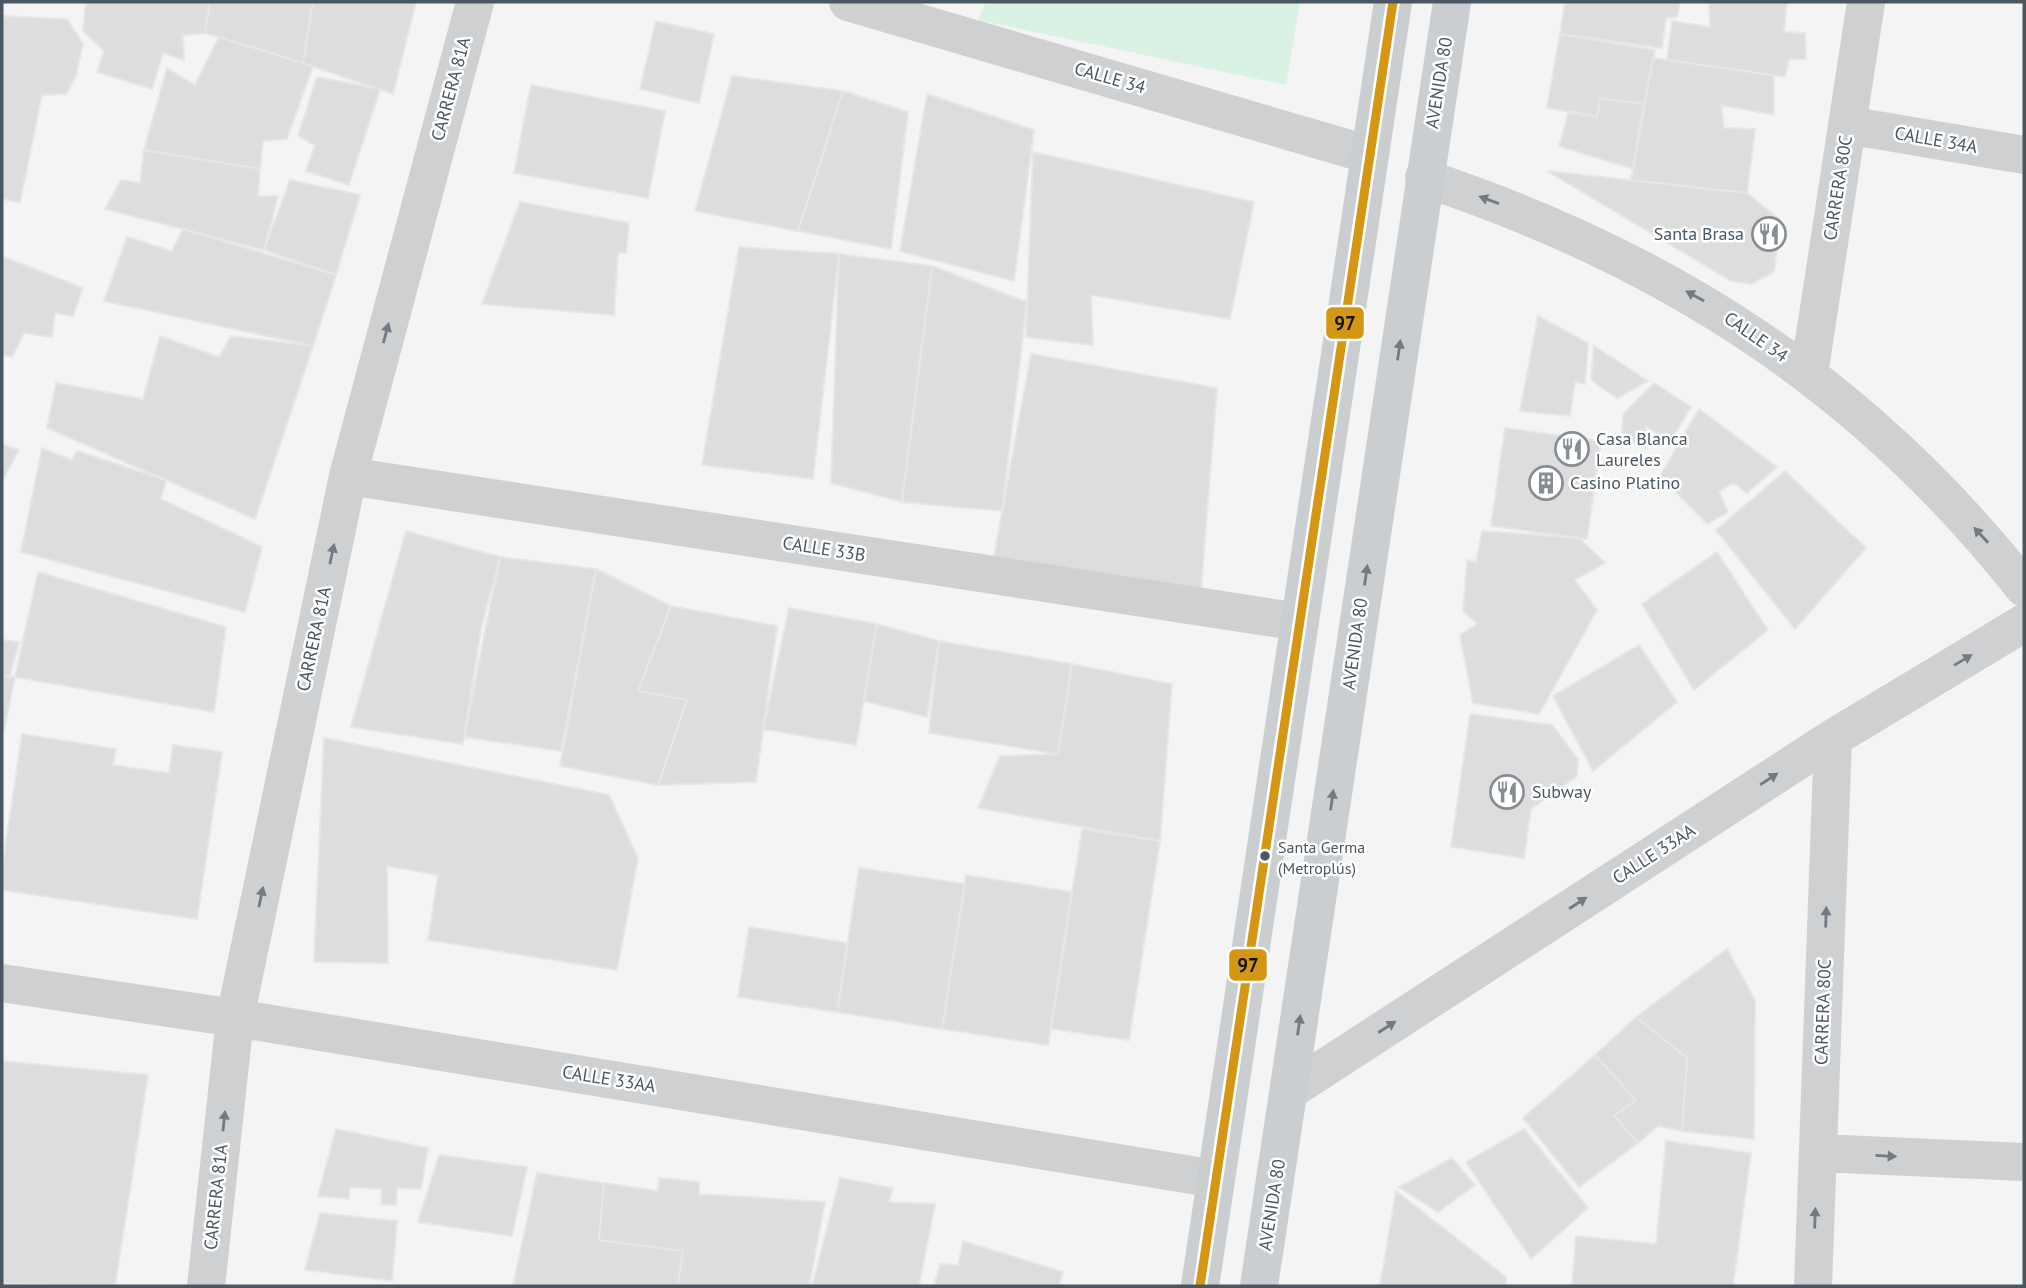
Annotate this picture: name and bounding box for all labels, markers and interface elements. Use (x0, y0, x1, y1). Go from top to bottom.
street label: CARRERA 81A (426, 34, 476, 143)
street label: AVENIDA 80 (1420, 35, 1457, 130)
street label: CALLE 34 (1072, 56, 1149, 99)
street label: CALLE 34A (1893, 121, 1980, 158)
street label: CARRERA 80C (1818, 134, 1857, 242)
one-way arrow (1478, 194, 1499, 205)
restaurant icon: Santa Brasa (1750, 215, 1788, 253)
place label: Santa Brasa (1654, 222, 1744, 245)
one-way arrow (1685, 290, 1704, 302)
line badge: 97 (1325, 306, 1365, 340)
street label: CALLE 34 (1720, 306, 1793, 367)
text: 97 (1334, 311, 1356, 335)
one-way arrow (381, 322, 392, 344)
one-way arrow (1394, 339, 1405, 361)
place label: Casa Blanca Laureles (1596, 427, 1688, 471)
restaurant icon: Casa Blanca Laureles (1553, 430, 1591, 468)
building icon: Casino Platino (1527, 464, 1565, 502)
place label: Casino Platino (1570, 471, 1680, 494)
one-way arrow (1973, 526, 1989, 544)
street label: CALLE 33B (781, 531, 867, 566)
one-way arrow (327, 543, 338, 565)
one-way arrow (1360, 564, 1371, 586)
street label: CARRERA 81A (291, 584, 336, 693)
street label: AVENIDA 80 (1337, 596, 1372, 691)
one-way arrow (1953, 654, 1972, 666)
restaurant icon: Subway (1488, 773, 1526, 811)
one-way arrow (1759, 773, 1779, 786)
place label: Subway (1532, 780, 1592, 803)
one-way arrow (1327, 789, 1338, 811)
street label: CALLE 33AA (1608, 818, 1700, 889)
place label: Santa Germa (Metroplús) (1278, 837, 1365, 878)
marker: Santa Germa (Metroplús) (1258, 849, 1272, 863)
one-way arrow (255, 886, 266, 908)
one-way arrow (1568, 897, 1588, 910)
one-way arrow (1821, 906, 1832, 928)
line badge: 97 (1228, 948, 1268, 982)
text: 97 (1237, 953, 1259, 977)
street label: CARRERA 80C (1809, 959, 1836, 1065)
one-way arrow (1294, 1014, 1305, 1036)
one-way arrow (1378, 1021, 1397, 1034)
street label: CALLE 33AA (561, 1060, 658, 1097)
one-way arrow (219, 1110, 230, 1132)
street label: CARRERA 81A (199, 1142, 233, 1251)
one-way arrow (1876, 1150, 1898, 1161)
street label: AVENIDA 80 (1253, 1157, 1290, 1252)
one-way arrow (1810, 1207, 1821, 1229)

